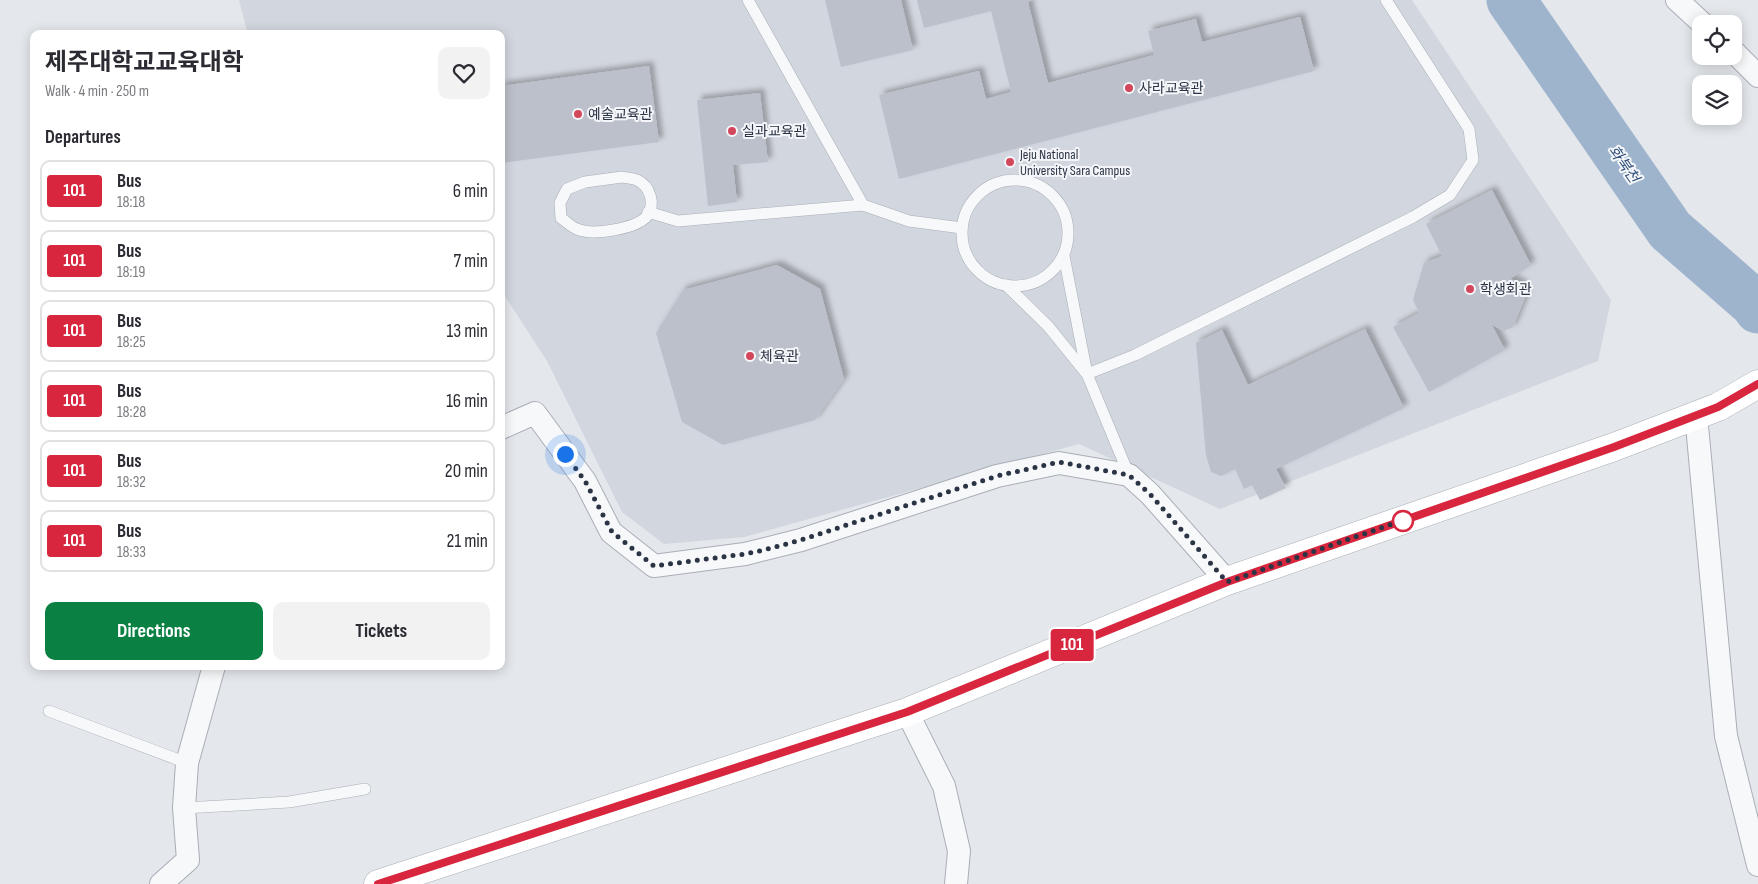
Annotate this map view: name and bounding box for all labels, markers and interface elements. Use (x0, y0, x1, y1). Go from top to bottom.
map controls (1692, 15, 1742, 125)
button: locate (1692, 15, 1742, 65)
button: heart (438, 47, 490, 99)
text: 제주대학교교육대학 (45, 48, 244, 77)
button: layers (1692, 75, 1742, 125)
place label: 사라교육관 (1139, 80, 1204, 97)
text: Walk · 4 min · 250 m (45, 82, 149, 101)
marker: 사라교육관 (1123, 82, 1135, 94)
place label: 예술교육관 (588, 106, 653, 123)
marker: 예술교육관 (572, 108, 584, 120)
place label: 실과교육관 (742, 123, 807, 140)
marker: 실과교육관 (726, 125, 738, 137)
text: Departures (45, 126, 121, 149)
water label: 화북천 (1604, 142, 1645, 188)
place label: Jeju National University Sara Campus (1019, 146, 1130, 179)
marker: Jeju National University Sara Campus (1004, 156, 1016, 168)
text: Bus (117, 170, 142, 193)
text: 101 (63, 180, 86, 201)
text: 6 min (453, 180, 488, 203)
text: 18:18 (117, 193, 145, 212)
text: Bus (117, 240, 142, 263)
text: 101 (63, 250, 86, 271)
text: 7 min (454, 250, 488, 273)
text: 18:19 (117, 263, 145, 282)
place label: 학생회관 (1480, 281, 1532, 298)
marker: 학생회관 (1464, 283, 1476, 295)
text: Bus (117, 310, 142, 333)
text: 101 (63, 320, 86, 341)
text: 13 min (447, 320, 488, 343)
text: 18:25 (117, 333, 146, 352)
place label: 체육관 (760, 348, 799, 365)
marker: 체육관 (744, 350, 756, 362)
text: Bus (117, 380, 142, 403)
text: 101 (63, 390, 86, 411)
text: 16 min (446, 390, 488, 413)
text: 18:28 (117, 403, 146, 422)
your location (553, 442, 578, 467)
text: Bus (117, 450, 142, 473)
text: 101 (63, 460, 86, 481)
text: 20 min (445, 460, 488, 483)
text: 18:32 (117, 473, 146, 492)
unlabelled marker (1392, 510, 1414, 532)
text: Bus (117, 520, 142, 543)
text: 101 (63, 530, 86, 551)
text: 21 min (447, 530, 488, 553)
text: 18:33 (117, 543, 146, 562)
button: Directions (45, 602, 263, 660)
button: Tickets (273, 602, 490, 660)
line badge: 101 (1043, 629, 1101, 661)
text: 101 (1061, 634, 1083, 655)

